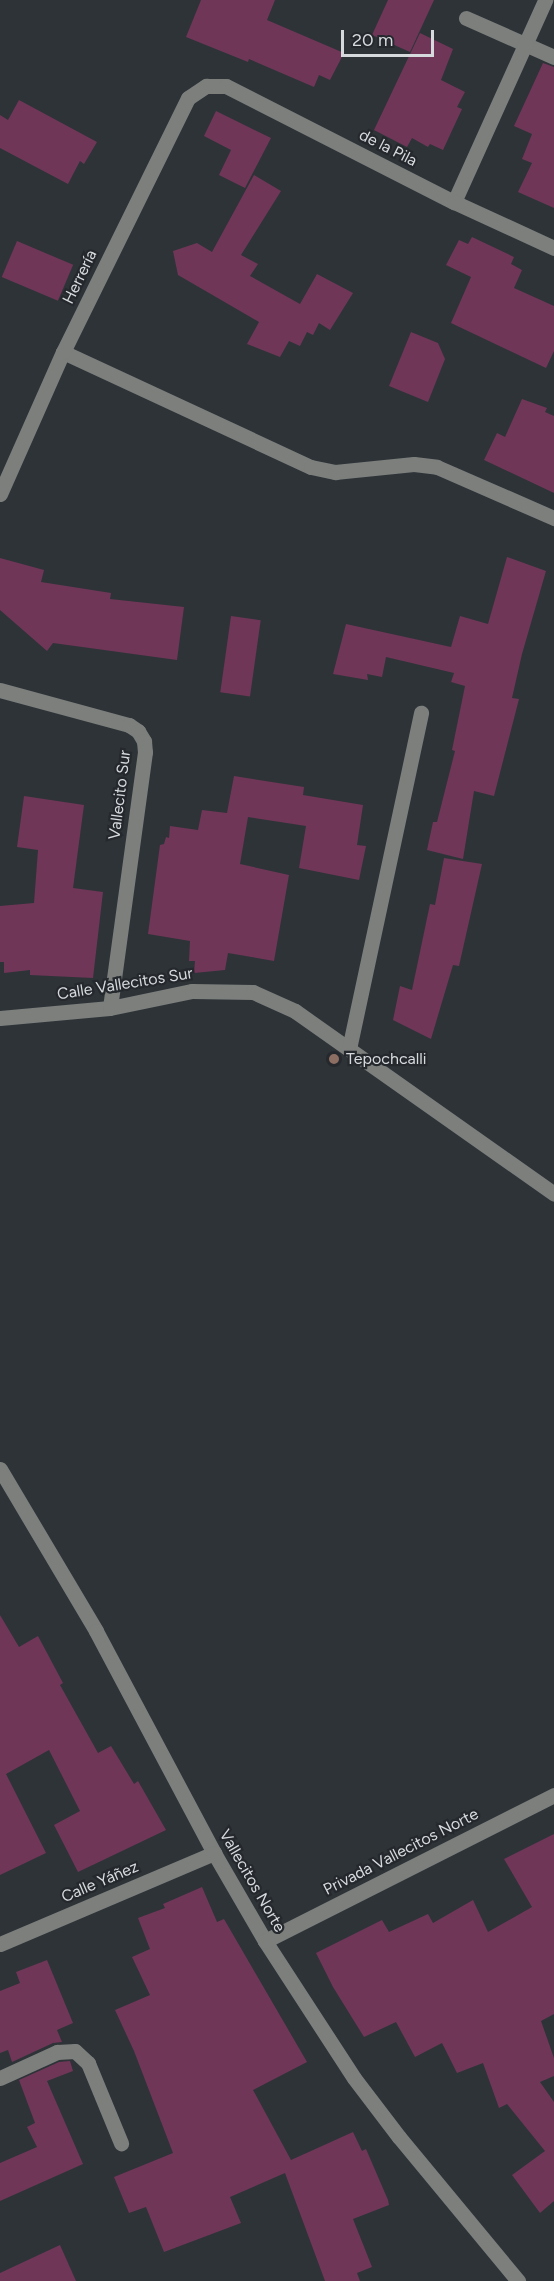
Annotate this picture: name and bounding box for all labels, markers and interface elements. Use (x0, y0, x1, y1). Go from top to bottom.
scale bar (344, 18, 437, 56)
text: 20 m (352, 29, 393, 51)
street label: de la Pila (356, 125, 420, 171)
street label: Herrería (59, 247, 101, 307)
street label: Vallecito Sur (105, 749, 135, 841)
street label: Calle Vallecitos Sur (56, 964, 194, 1004)
place label: Tepochcalli (346, 1049, 426, 1069)
marker: Tepochcalli (327, 1052, 341, 1066)
street label: Privada Vallecitos Norte (320, 1805, 482, 1899)
street label: Vallecitos Norte (215, 1826, 289, 1936)
street label: Calle Yáñez (59, 1857, 141, 1907)

